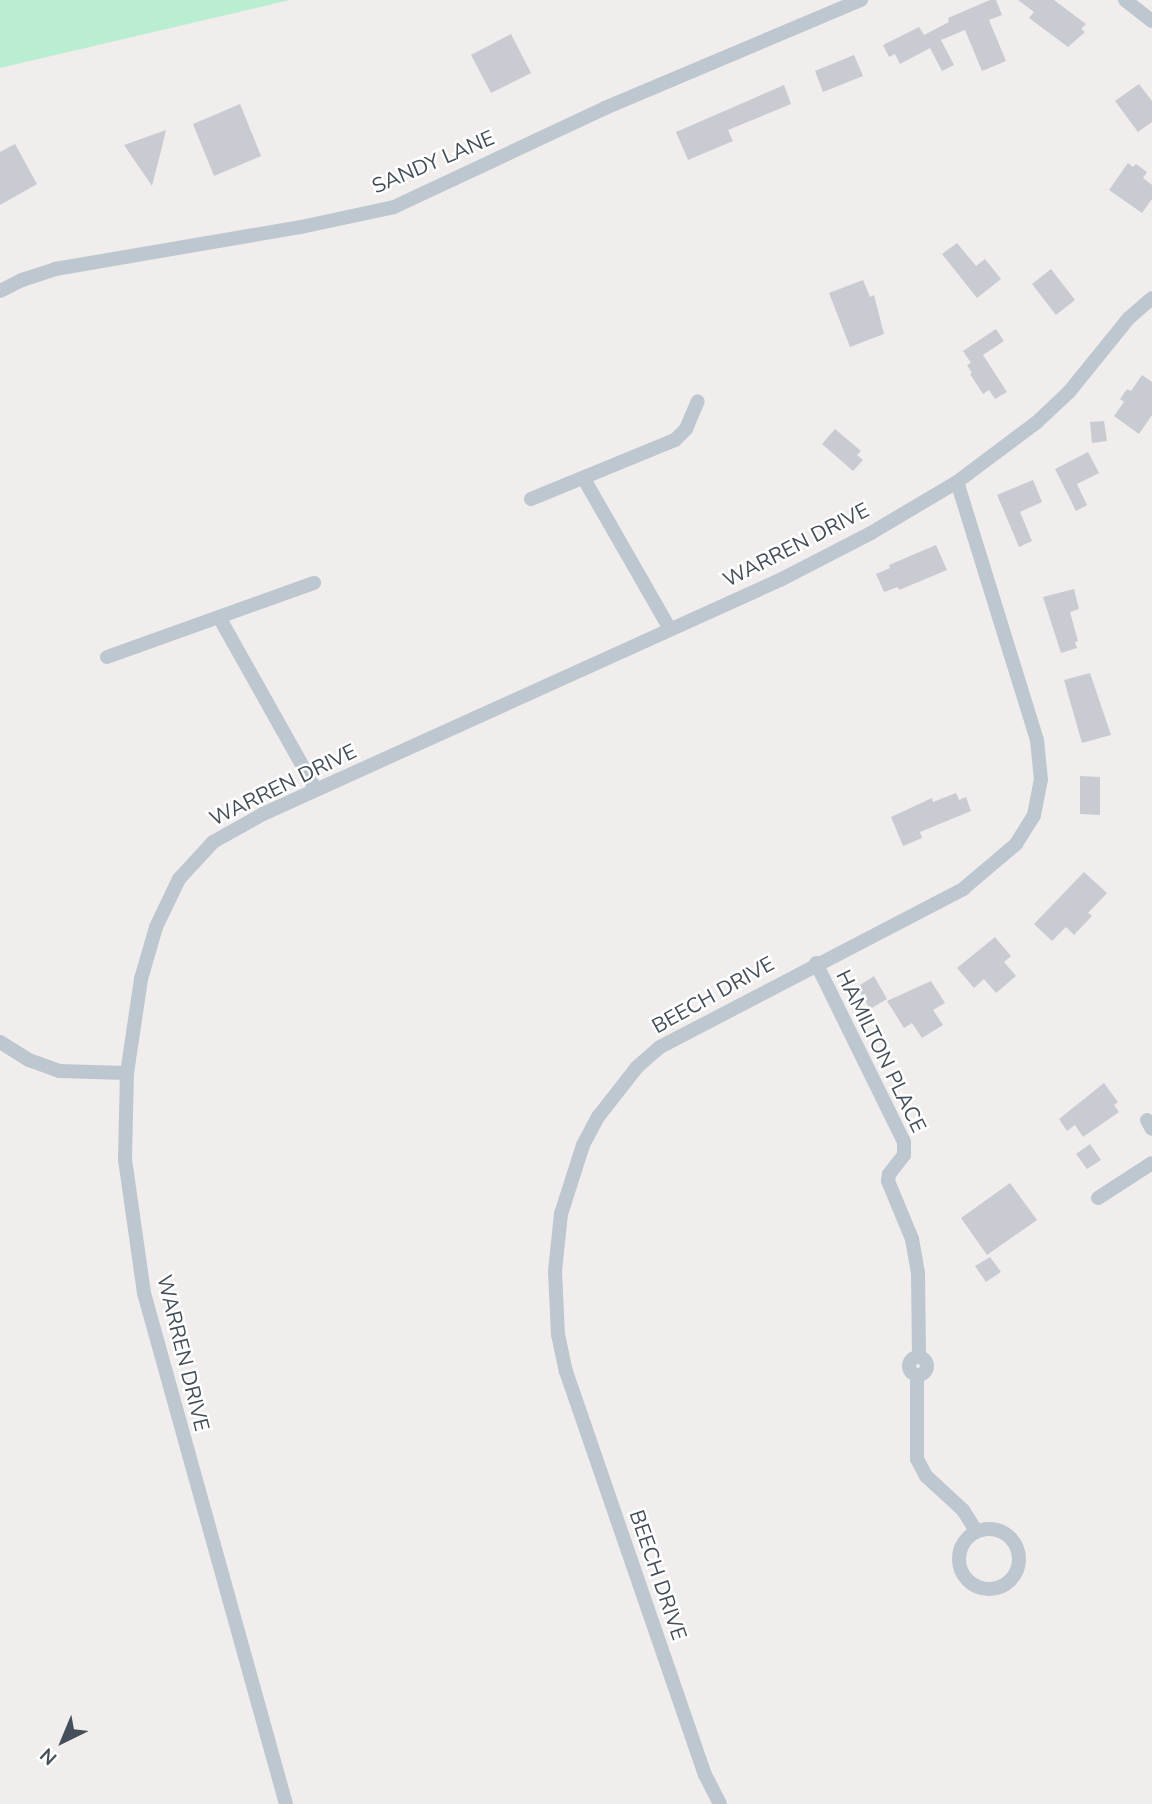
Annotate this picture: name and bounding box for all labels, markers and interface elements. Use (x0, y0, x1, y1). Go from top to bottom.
street label: SANDY LANE (368, 125, 498, 199)
street label: WARREN DRIVE (719, 497, 873, 593)
street label: WARREN DRIVE (205, 739, 361, 831)
street label: BEECH DRIVE (647, 951, 779, 1039)
street label: HAMILTON PLACE (831, 966, 931, 1136)
street label: WARREN DRIVE (151, 1272, 215, 1434)
street label: BEECH DRIVE (624, 1507, 692, 1643)
north arrow (28, 1706, 98, 1776)
text: N (35, 1742, 63, 1771)

